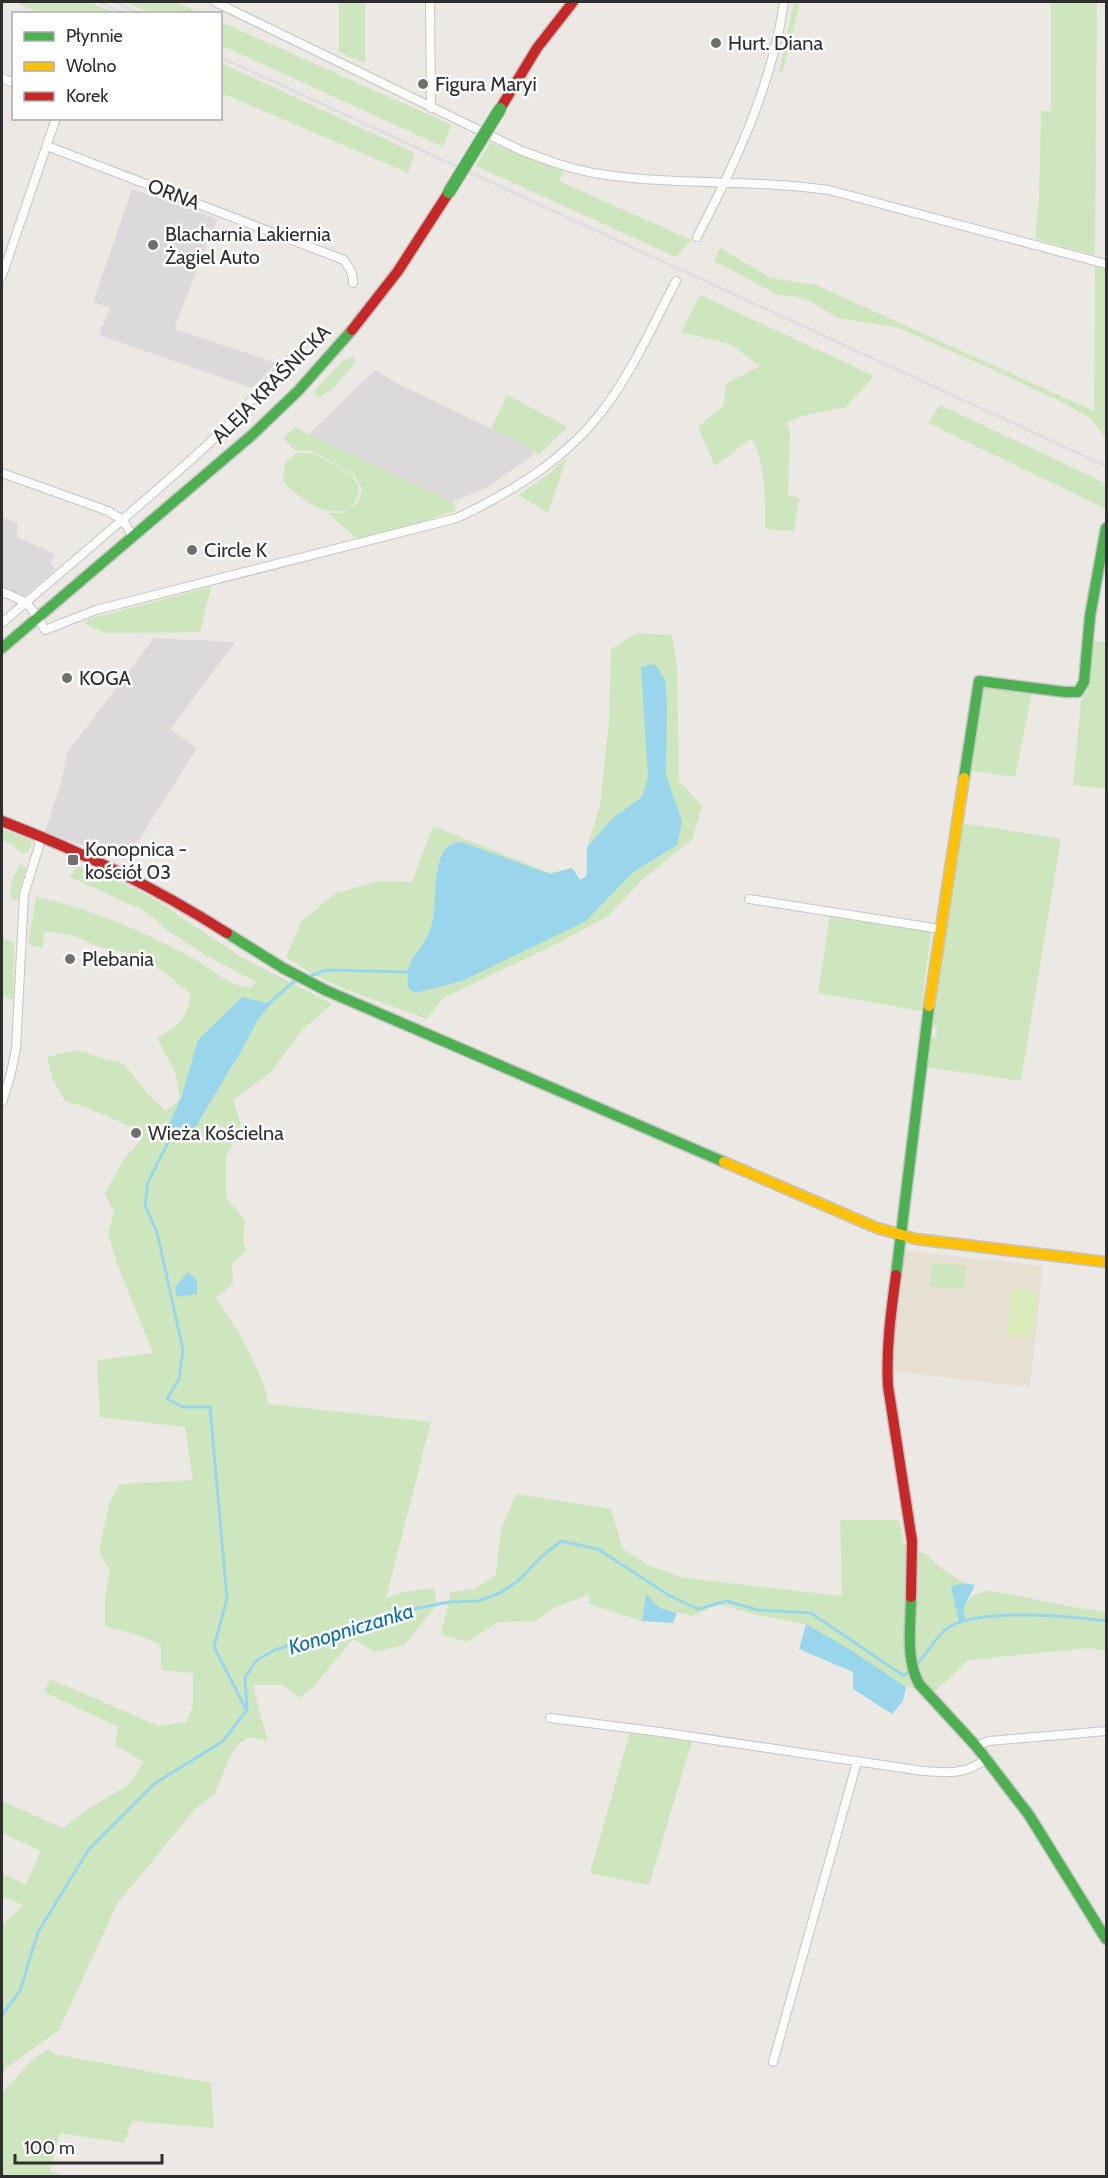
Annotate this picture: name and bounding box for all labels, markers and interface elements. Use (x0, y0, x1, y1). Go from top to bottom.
legend (12, 12, 222, 120)
text: Płynnie (66, 25, 123, 47)
place label: Hurt. Diana (728, 31, 824, 55)
marker: Hurt. Diana (709, 36, 723, 50)
text: Wolno (66, 55, 117, 77)
place label: Figura Maryi (435, 72, 537, 96)
marker: Figura Maryi (416, 77, 430, 91)
text: Korek (66, 85, 109, 107)
street label: ORNA (145, 173, 204, 215)
place label: Blacharnia Lakiernia Żagiel Auto (165, 222, 331, 269)
marker: Blacharnia Lakiernia Żagiel Auto (146, 238, 160, 252)
street label: ALEJA KRAŚNICKA (207, 319, 336, 448)
place label: Circle K (204, 538, 268, 562)
marker: Circle K (185, 543, 199, 557)
place label: KOGA (79, 666, 132, 690)
marker: KOGA (60, 671, 74, 685)
place label: Konopnica - kościół 03 (85, 837, 187, 884)
marker: Konopnica - kościół 03 (66, 853, 80, 867)
place label: Plebania (82, 947, 154, 971)
marker: Plebania (63, 952, 77, 966)
place label: Wieża Kościelna (148, 1121, 284, 1145)
marker: Wieża Kościelna (129, 1126, 143, 1140)
water label: Konopniczanka (285, 1598, 417, 1659)
scale bar (15, 2127, 162, 2165)
text: 100 m (24, 2137, 75, 2159)

